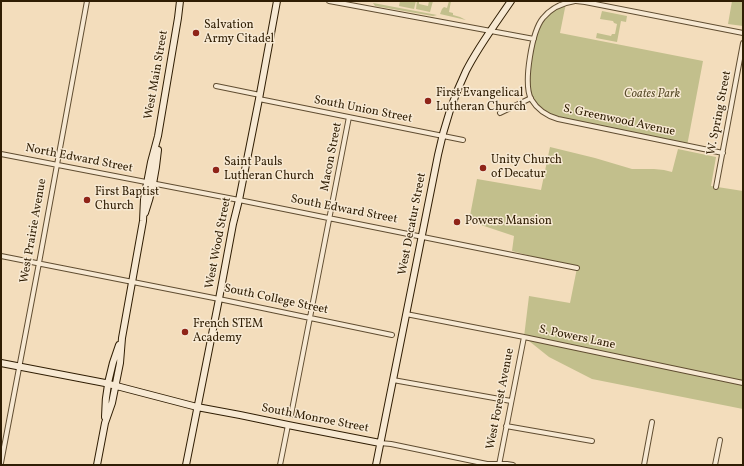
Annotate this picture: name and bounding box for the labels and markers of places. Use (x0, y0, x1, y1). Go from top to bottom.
place label: Salvation Army Citadel (204, 19, 274, 47)
marker: Salvation Army Citadel (191, 28, 201, 38)
place label: First Evangelical Lutheran Church (436, 87, 526, 115)
marker: First Evangelical Lutheran Church (423, 96, 433, 106)
place label: Unity Church of Decatur (491, 154, 562, 182)
place label: Saint Pauls Lutheran Church (224, 156, 314, 184)
marker: Unity Church of Decatur (478, 163, 488, 173)
marker: Saint Pauls Lutheran Church (211, 165, 221, 175)
place label: First Baptist Church (95, 186, 159, 214)
marker: First Baptist Church (82, 195, 92, 205)
place label: Powers Mansion (465, 215, 552, 229)
marker: Powers Mansion (452, 217, 462, 227)
place label: French STEM Academy (193, 318, 263, 346)
marker: French STEM Academy (180, 327, 190, 337)

